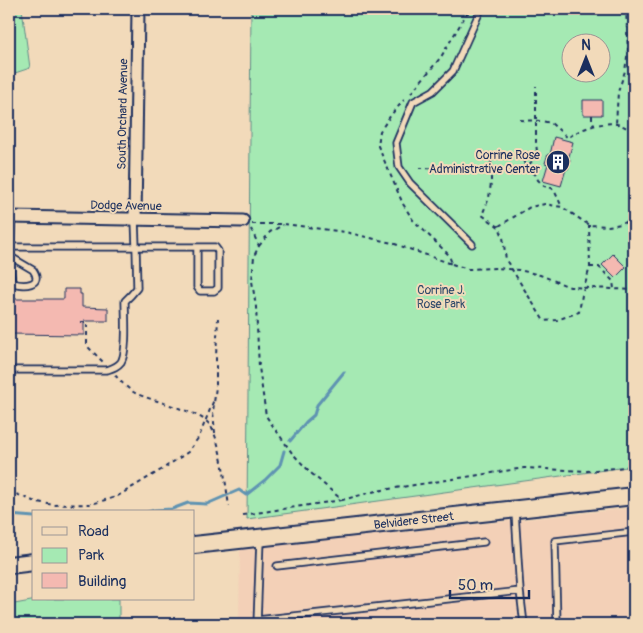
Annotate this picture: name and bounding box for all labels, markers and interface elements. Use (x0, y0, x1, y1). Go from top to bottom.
north arrow (560, 32, 610, 82)
text: N (581, 37, 591, 54)
street label: South Orchard Avenue (115, 58, 131, 170)
place label: Corrine Rose Administrative Center (429, 148, 541, 177)
building icon: Corrine Rose Administrative Center (545, 149, 571, 175)
street label: Dodge Avenue (90, 198, 162, 214)
park label: Corrine J. Rose Park (417, 283, 465, 312)
street label: Belvidere Street (373, 509, 454, 532)
legend (32, 510, 195, 600)
text: Road (78, 522, 109, 541)
text: Park (78, 546, 105, 565)
scale bar (450, 568, 529, 600)
text: Building (78, 572, 126, 591)
text: 50 m (458, 576, 493, 595)

